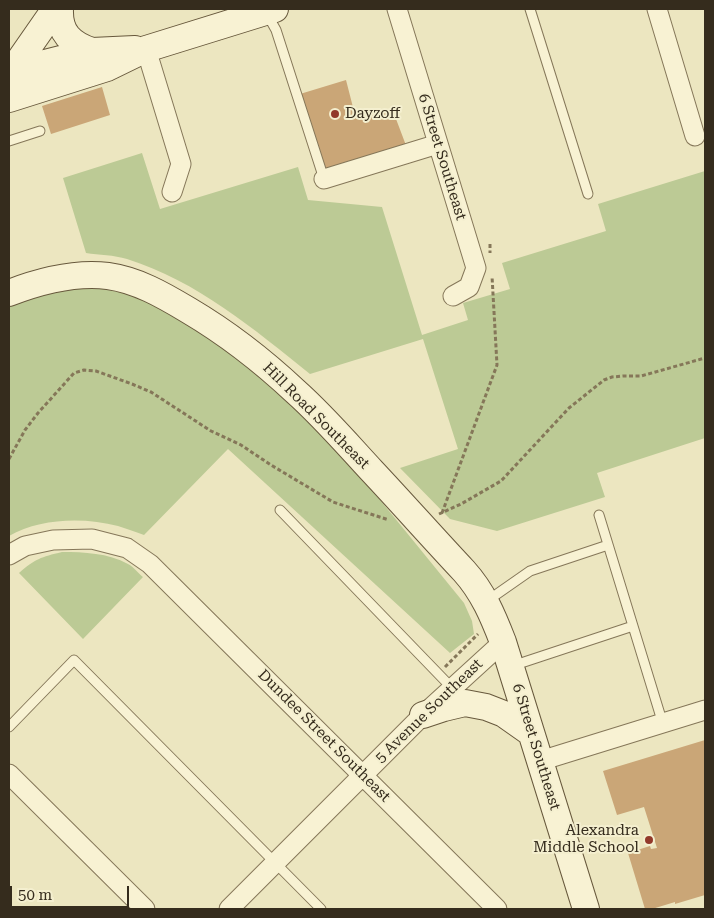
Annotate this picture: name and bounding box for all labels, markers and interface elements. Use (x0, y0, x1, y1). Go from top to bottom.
street label: 6 Street Southeast (414, 92, 470, 222)
place label: Dayzoff (345, 105, 400, 123)
marker: Dayzoff (329, 108, 341, 120)
street label: Hill Road Southeast (259, 359, 373, 473)
street label: 5 Avenue Southeast (372, 655, 486, 767)
street label: Dundee Street Southeast (254, 666, 394, 806)
street label: 6 Street Southeast (508, 682, 564, 812)
place label: Alexandra Middle School (533, 822, 639, 857)
marker: Alexandra Middle School (643, 834, 655, 846)
scale bar (12, 876, 131, 908)
text: 50 m (18, 886, 52, 904)

